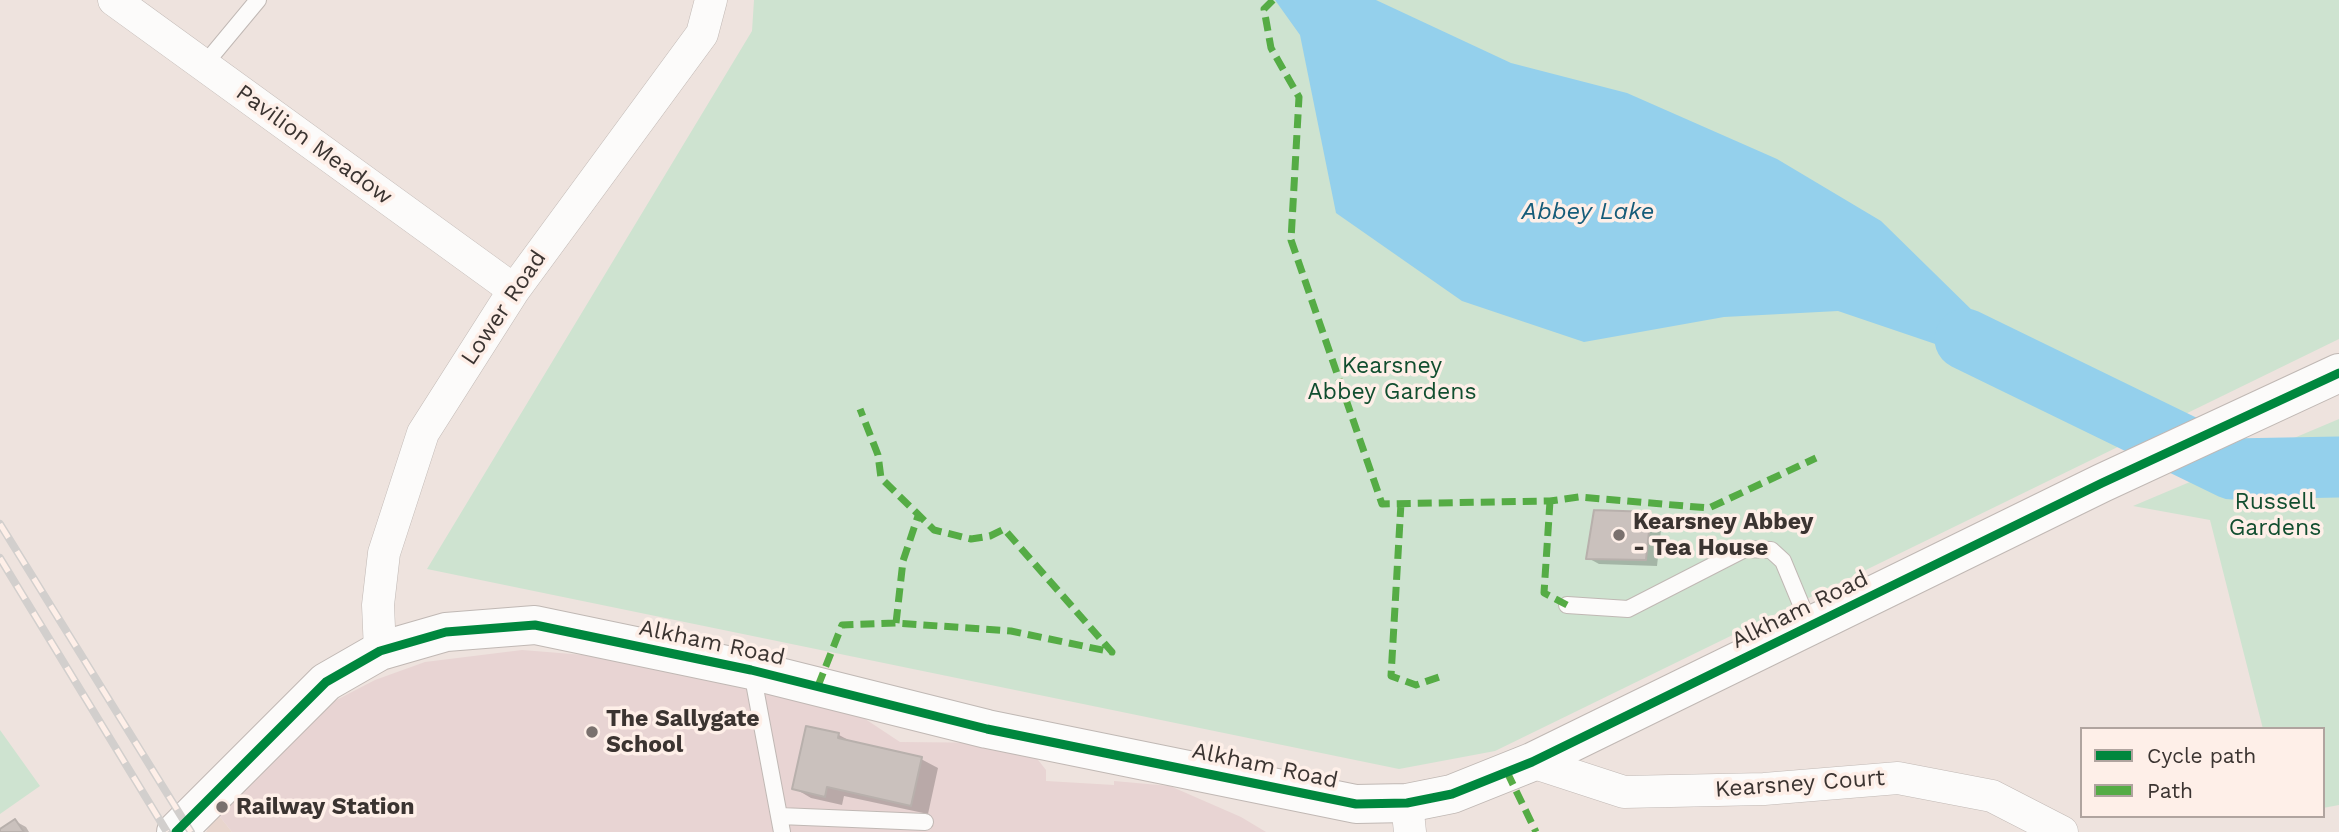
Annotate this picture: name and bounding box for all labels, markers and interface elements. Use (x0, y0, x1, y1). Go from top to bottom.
street label: Pavilion Meadow (230, 79, 398, 211)
water label: Abbey Lake (1522, 198, 1654, 226)
street label: Lower Road (456, 245, 552, 371)
park label: Kearsney Abbey Gardens (1307, 352, 1477, 406)
park label: Russell Gardens (2229, 488, 2321, 542)
place label: Kearsney Abbey - Tea House (1633, 508, 1814, 562)
marker: Kearsney Abbey - Tea House (1611, 527, 1627, 543)
street label: Alkham Road (1727, 565, 1873, 655)
street label: Alkham Road (637, 614, 787, 672)
place label: The Sallygate School (606, 705, 760, 759)
marker: The Sallygate School (584, 724, 600, 740)
legend (2080, 727, 2325, 818)
street label: Alkham Road (1190, 737, 1340, 795)
text: Cycle path (2147, 743, 2256, 768)
street label: Kearsney Court (1714, 764, 1886, 804)
text: Path (2147, 778, 2193, 803)
place label: Railway Station (236, 793, 414, 821)
marker: Railway Station (214, 799, 230, 815)

